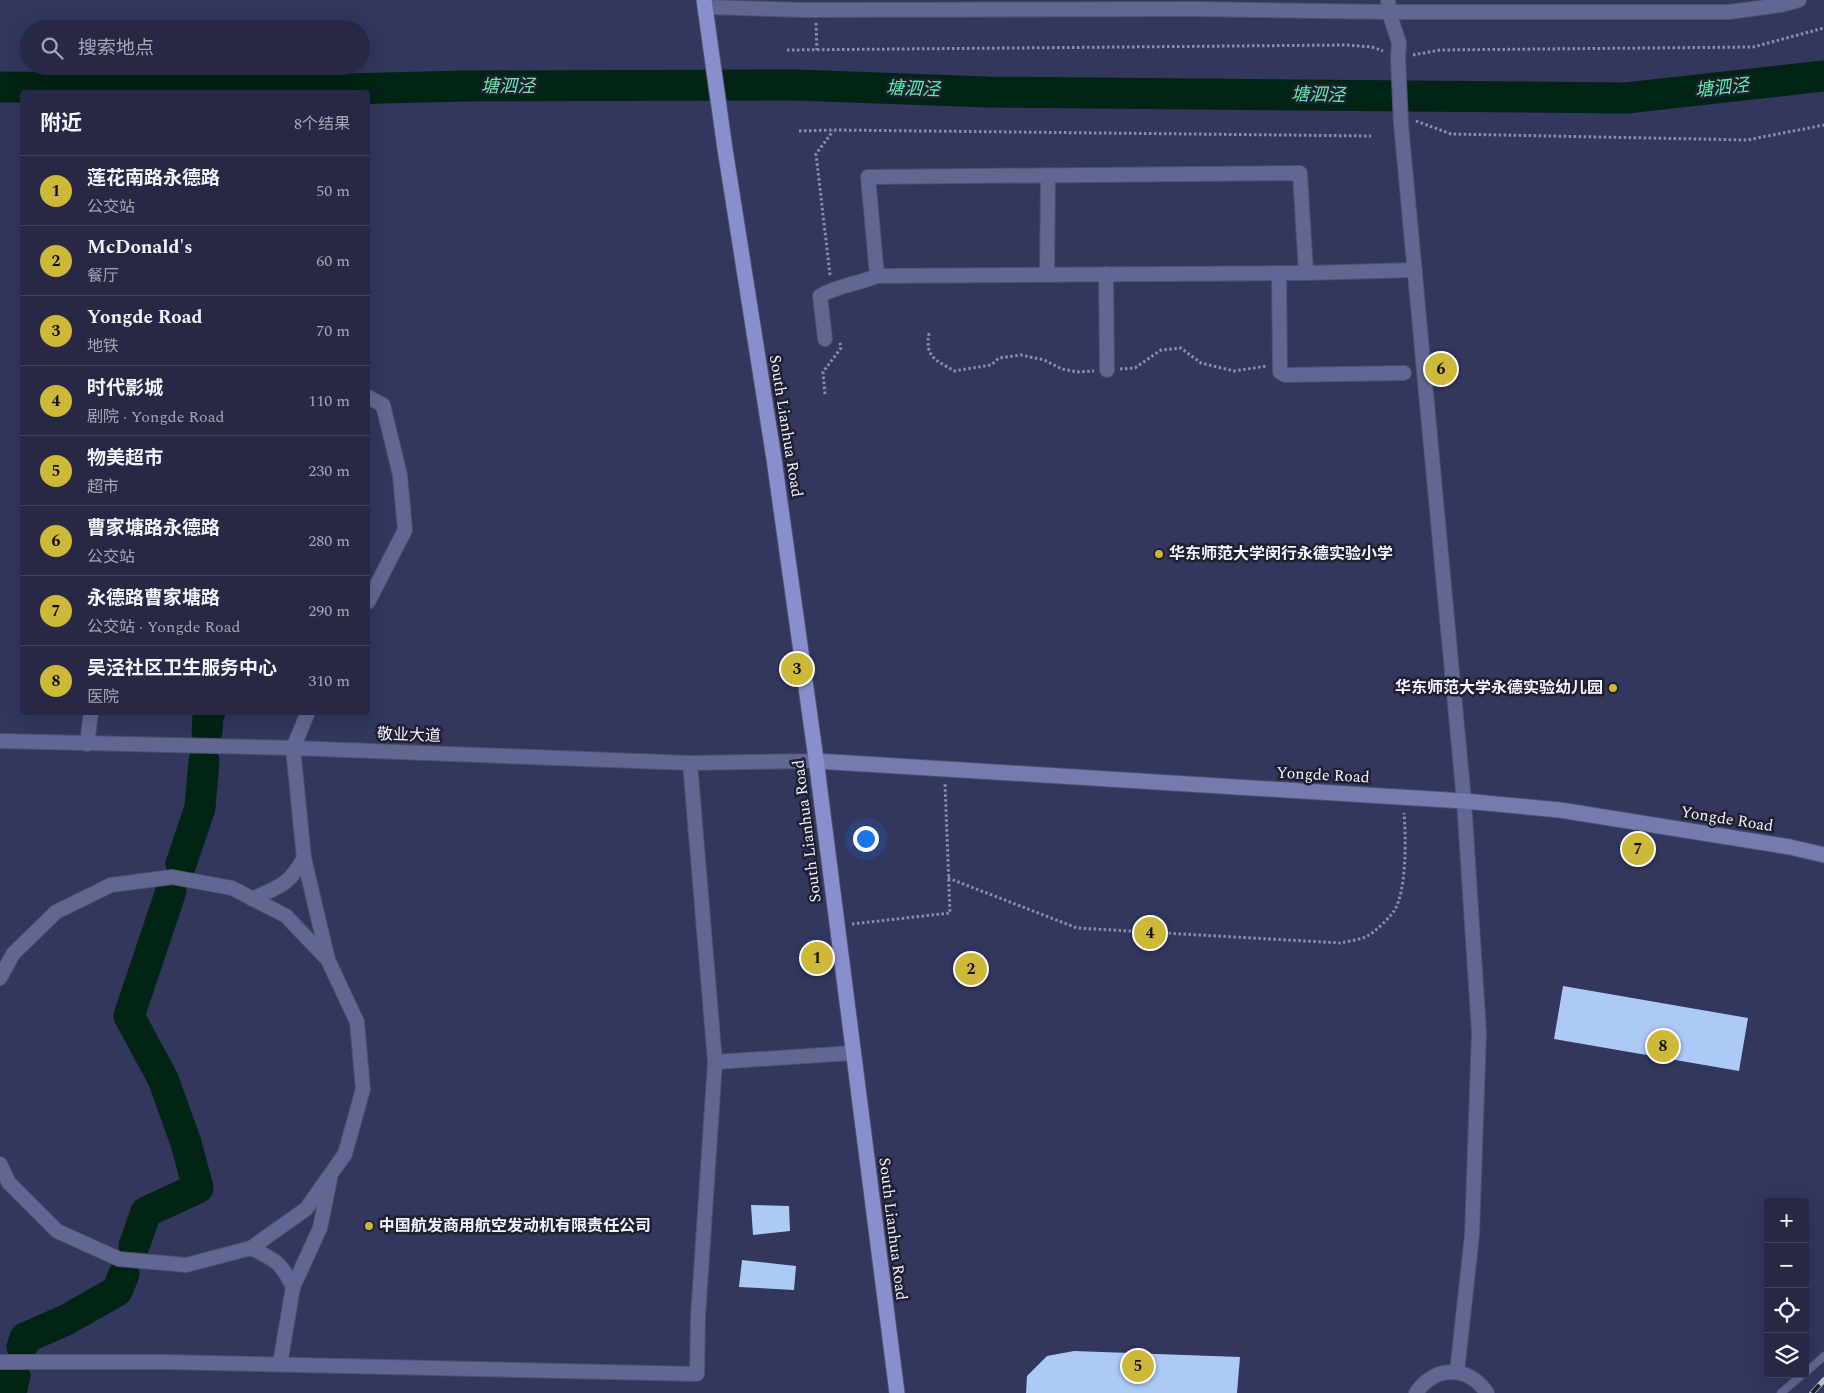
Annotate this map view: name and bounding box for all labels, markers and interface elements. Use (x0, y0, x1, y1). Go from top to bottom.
search box (20, 20, 370, 75)
icon: search (38, 34, 66, 62)
text: 搜索地点 (78, 34, 154, 63)
water label: 塘泗泾 (1694, 72, 1752, 104)
water label: 塘泗泾 (481, 73, 537, 100)
water label: 塘泗泾 (886, 75, 942, 104)
water label: 塘泗泾 (1291, 81, 1347, 109)
text: 附近 (40, 108, 82, 140)
text: 8个结果 (294, 112, 350, 136)
text: 莲花南路永德路 (87, 164, 220, 193)
text: 1 (52, 179, 60, 203)
text: 50 m (316, 179, 350, 203)
text: 公交站 (87, 195, 135, 219)
text: McDonald's (87, 233, 193, 262)
text: 2 (52, 249, 60, 273)
text: 60 m (316, 249, 350, 273)
text: 餐厅 (87, 264, 119, 288)
text: Yongde Road (87, 303, 203, 332)
text: 3 (52, 319, 60, 343)
text: 70 m (316, 319, 350, 343)
text: 地铁 (87, 334, 119, 358)
pin: 6 (1425, 350, 1457, 388)
street label: South Lianhua Road (763, 353, 809, 499)
text: 时代影城 (87, 374, 163, 403)
text: 4 (52, 389, 60, 413)
text: 110 m (308, 389, 350, 413)
text: 剧院 · Yongde Road (87, 405, 225, 429)
text: 物美超市 (87, 444, 163, 473)
text: 5 (52, 459, 60, 483)
text: 230 m (308, 459, 350, 483)
text: 超市 (87, 475, 119, 499)
text: 曹家塘路永德路 (87, 514, 220, 543)
text: 6 (52, 529, 60, 553)
text: 280 m (308, 529, 350, 553)
place label: 华东师范大学闵行永德实验小学 (1169, 542, 1393, 566)
text: 公交站 (87, 545, 135, 569)
marker: 华东师范大学闵行永德实验小学 (1153, 548, 1165, 560)
text: 永德路曹家塘路 (87, 584, 220, 613)
text: 7 (52, 599, 60, 623)
text: 290 m (308, 599, 350, 623)
text: 公交站 · Yongde Road (87, 615, 241, 639)
pin: 3 (781, 650, 813, 688)
text: 吴泾社区卫生服务中心 (87, 654, 277, 683)
text: 8 (52, 669, 60, 693)
text: 310 m (308, 669, 350, 693)
place label: 华东师范大学永德实验幼儿园 (1395, 676, 1603, 700)
marker: 华东师范大学永德实验幼儿园 (1607, 682, 1619, 694)
text: 医院 (87, 685, 119, 709)
street label: 敬业大道 (377, 722, 441, 748)
street label: South Lianhua Road (786, 758, 828, 904)
street label: Yongde Road (1276, 761, 1370, 789)
street label: Yongde Road (1679, 800, 1775, 838)
your location (853, 826, 879, 852)
pin: 7 (1622, 830, 1654, 868)
pin: 4 (1134, 914, 1166, 952)
pin: 1 (801, 939, 833, 977)
pin: 2 (955, 950, 987, 988)
pin: 8 (1647, 1027, 1679, 1065)
street label: South Lianhua Road (872, 1156, 914, 1302)
map controls (1764, 1198, 1809, 1378)
button: + (1764, 1198, 1809, 1243)
place label: 中国航发商用航空发动机有限责任公司 (379, 1214, 651, 1238)
marker: 中国航发商用航空发动机有限责任公司 (363, 1220, 375, 1232)
button: − (1764, 1243, 1809, 1288)
button: locate (1764, 1288, 1809, 1333)
button: layers (1764, 1333, 1809, 1378)
pin: 5 (1122, 1347, 1154, 1385)

